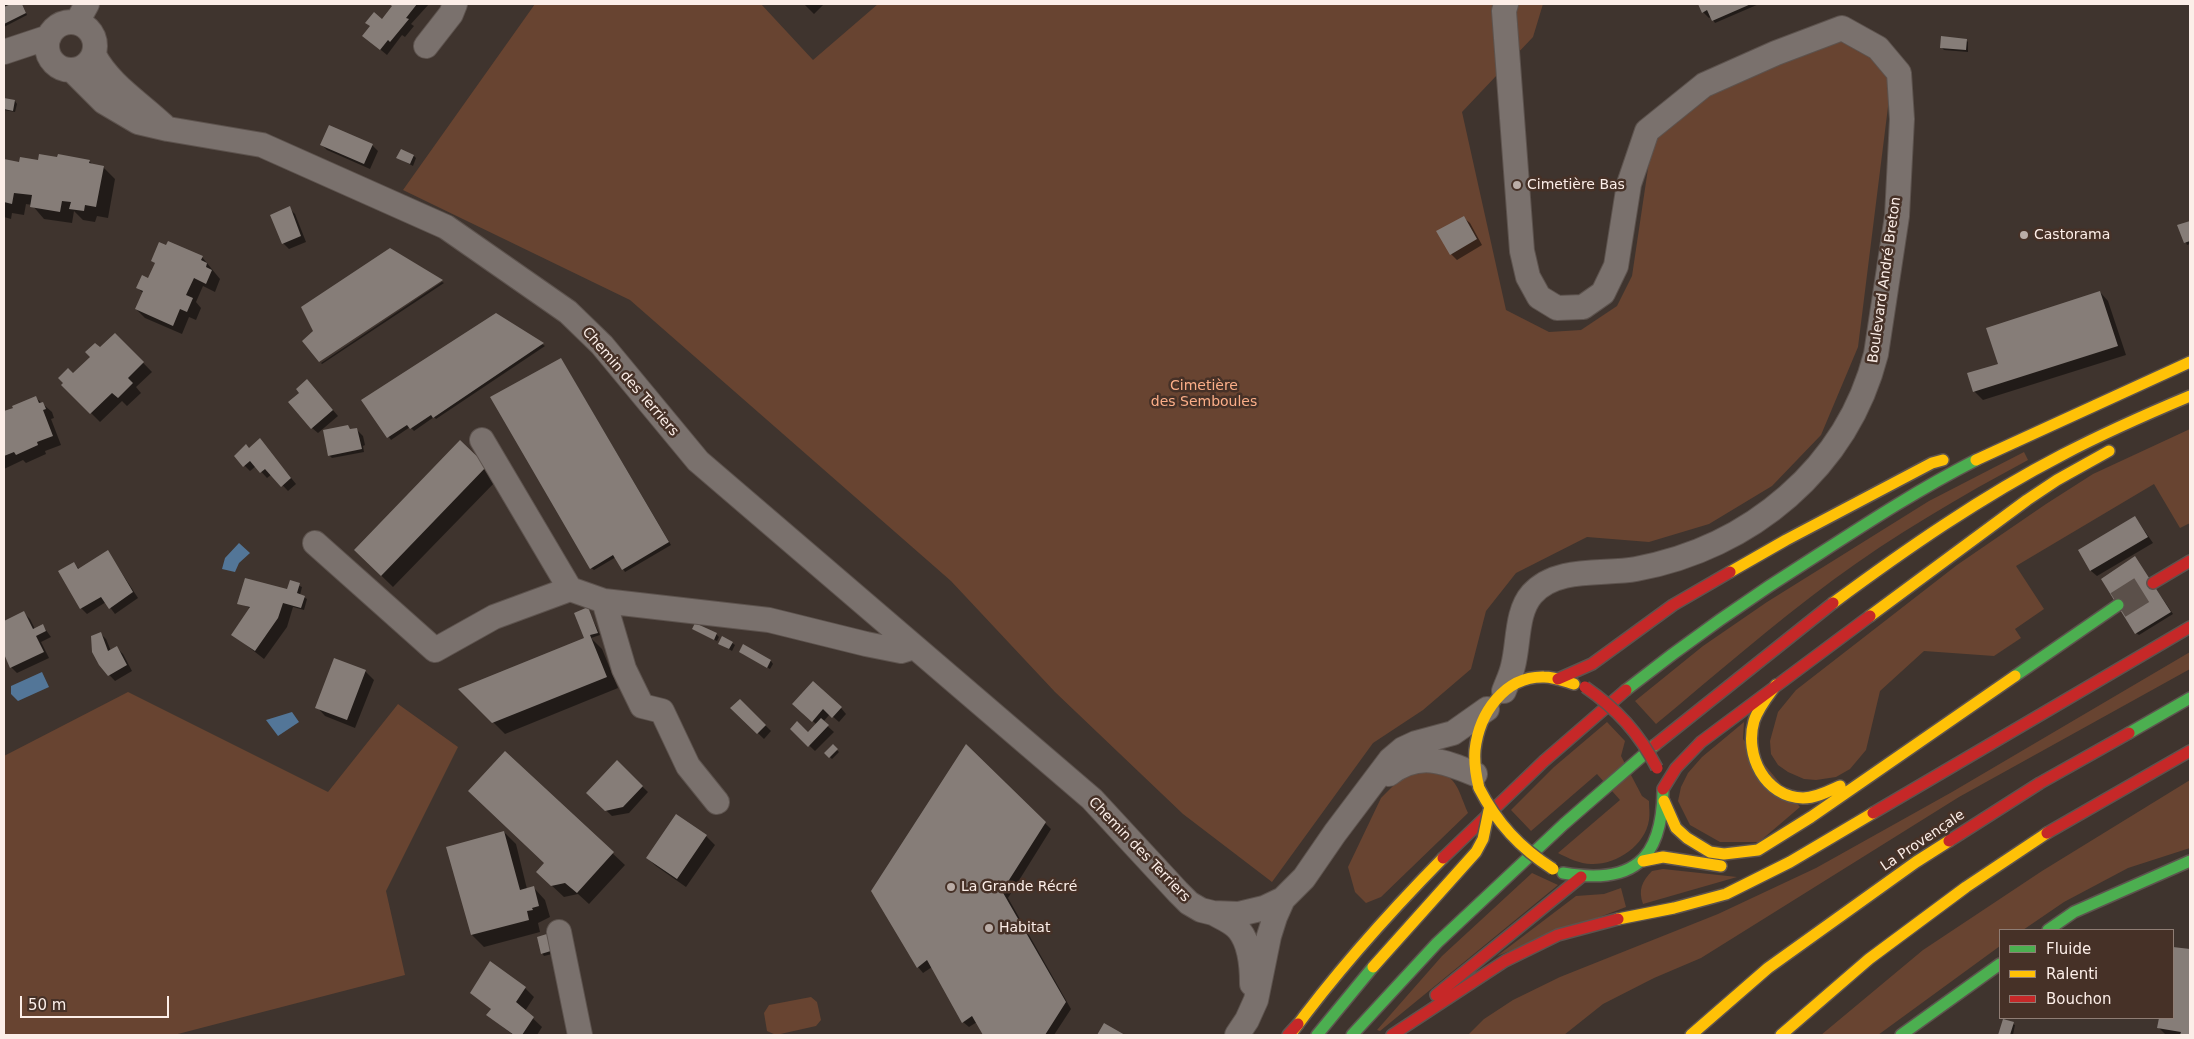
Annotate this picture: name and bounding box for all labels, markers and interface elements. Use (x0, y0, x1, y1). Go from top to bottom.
place label: Cimetière Bas (1527, 177, 1625, 193)
marker: Cimetière Bas (1511, 179, 1523, 191)
street label: Boulevard André Breton (1865, 196, 1905, 364)
place label: Castorama (2034, 227, 2110, 243)
marker: Castorama (2018, 229, 2030, 241)
street label: Chemin des Terriers (578, 324, 682, 440)
park label: Cimetière des Semboules (1151, 378, 1257, 411)
street label: Chemin des Terriers (1085, 794, 1193, 906)
street label: La Provençale (1878, 807, 1968, 875)
place label: La Grande Récré (961, 879, 1077, 895)
marker: La Grande Récré (945, 881, 957, 893)
place label: Habitat (999, 920, 1050, 936)
marker: Habitat (983, 922, 995, 934)
legend (1999, 929, 2174, 1019)
text: Fluide (2046, 940, 2091, 958)
text: Ralenti (2046, 965, 2098, 983)
scale bar (22, 986, 171, 1018)
text: Bouchon (2046, 990, 2111, 1008)
text: 50 m (28, 996, 66, 1014)

